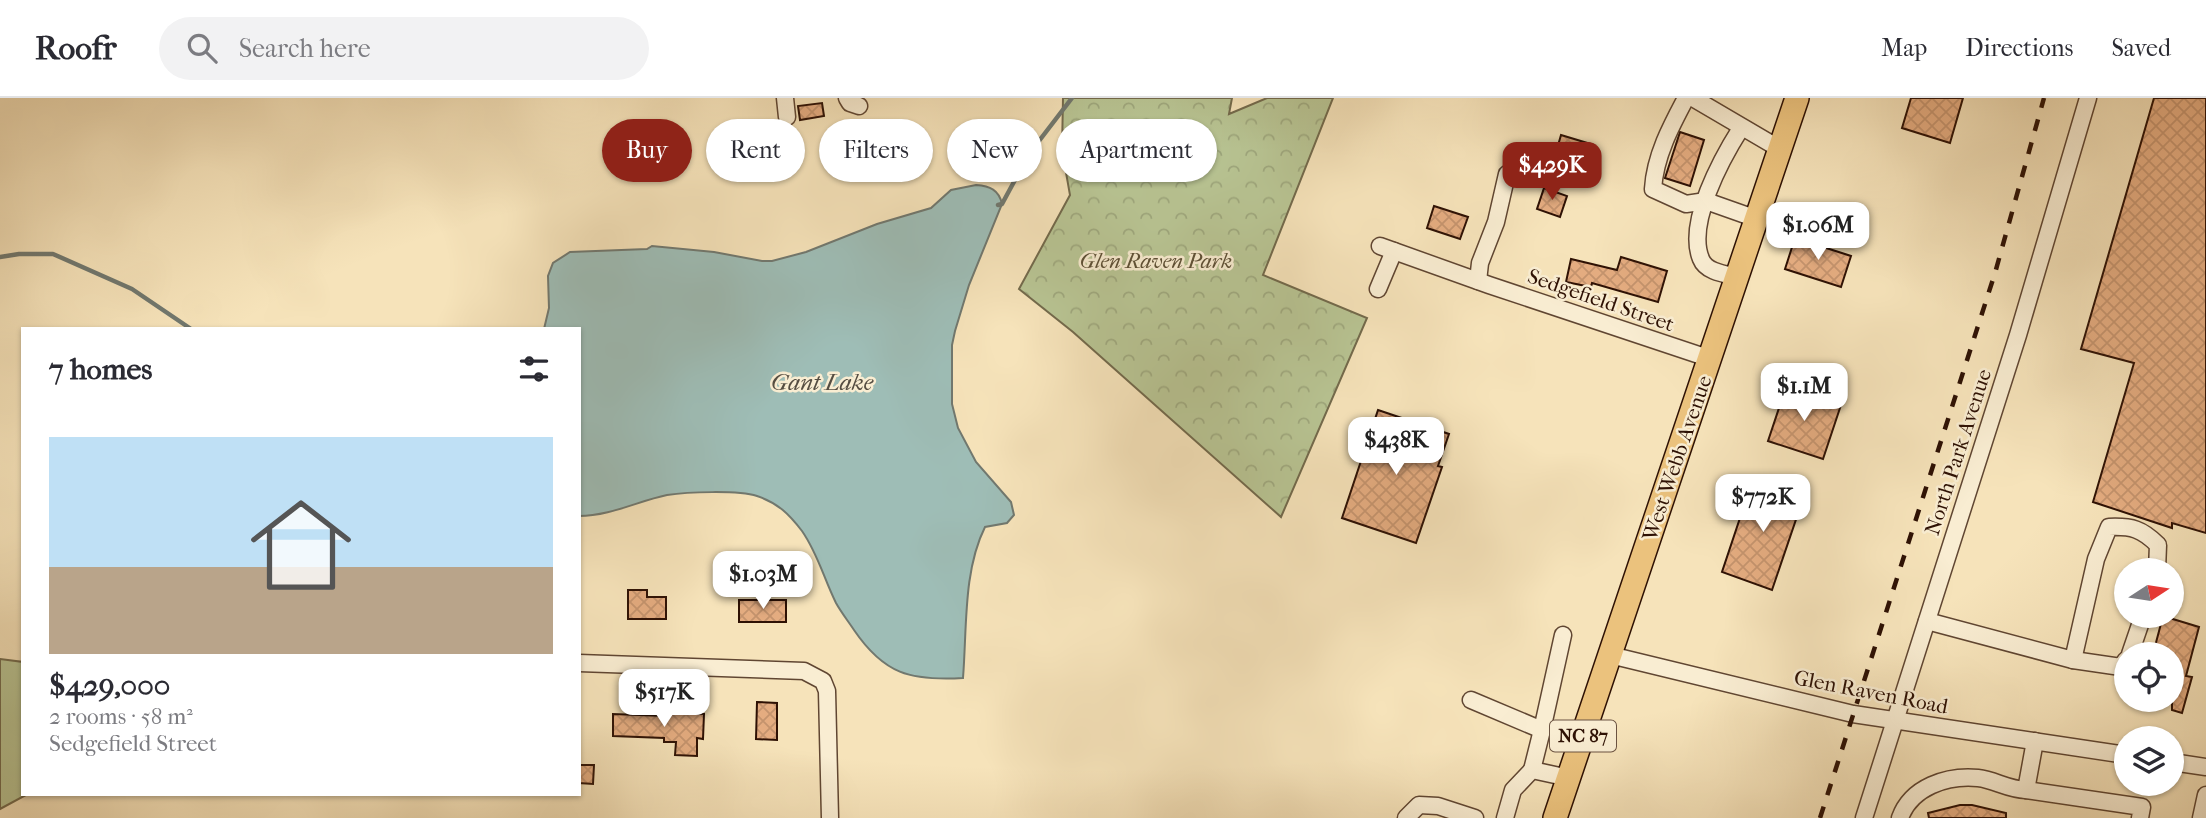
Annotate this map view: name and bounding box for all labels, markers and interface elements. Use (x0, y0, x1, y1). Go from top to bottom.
search box (159, 17, 649, 80)
text: Roofr (35, 29, 117, 68)
icon: search (183, 29, 221, 67)
text: Search here (239, 33, 371, 64)
text: Map (1881, 34, 1927, 62)
text: Directions (1965, 34, 2073, 62)
text: Saved (2111, 34, 2171, 62)
chip: Buy (602, 119, 692, 182)
chip: Rent (706, 119, 805, 182)
chip: Filters (819, 119, 933, 182)
chip: New (947, 119, 1042, 182)
chip: Apartment (1056, 119, 1217, 182)
pin: $429K (1503, 142, 1601, 202)
text: $429K (1519, 151, 1585, 178)
pin: $1.06M (1761, 202, 1875, 262)
text: $1.06M (1782, 211, 1854, 238)
park label: Glen Raven Park (1080, 249, 1232, 273)
street label: Sedgefield Street (1525, 264, 1678, 336)
icon: filters (515, 350, 553, 388)
text: 7 homes (49, 352, 152, 387)
pin: $1.1M (1755, 364, 1853, 423)
street label: North Park Avenue (1920, 366, 1996, 538)
water label: Gant Lake (771, 369, 874, 396)
street label: West Webb Avenue (1637, 372, 1717, 545)
text: $1.1M (1777, 372, 1831, 399)
pin: $438K (1347, 418, 1445, 477)
text: $438K (1364, 426, 1428, 453)
pin: $772K (1714, 474, 1812, 534)
icon: home (238, 482, 364, 608)
text: $772K (1731, 483, 1795, 510)
pin: $1.03M (706, 552, 820, 611)
north arrow (2114, 558, 2184, 628)
map controls (2114, 558, 2184, 796)
text: $1.03M (729, 560, 797, 587)
button: locate (2114, 642, 2184, 712)
street label: Glen Raven Road (1792, 665, 1951, 719)
text: $429,000 (49, 668, 170, 703)
pin: $517K (615, 670, 713, 729)
text: $517K (635, 678, 693, 705)
text: 2 rooms · 58 m² (49, 703, 193, 730)
road number: NC 87 (1550, 720, 1616, 751)
button: layers (2114, 726, 2184, 796)
text: Sedgefield Street (49, 730, 217, 757)

